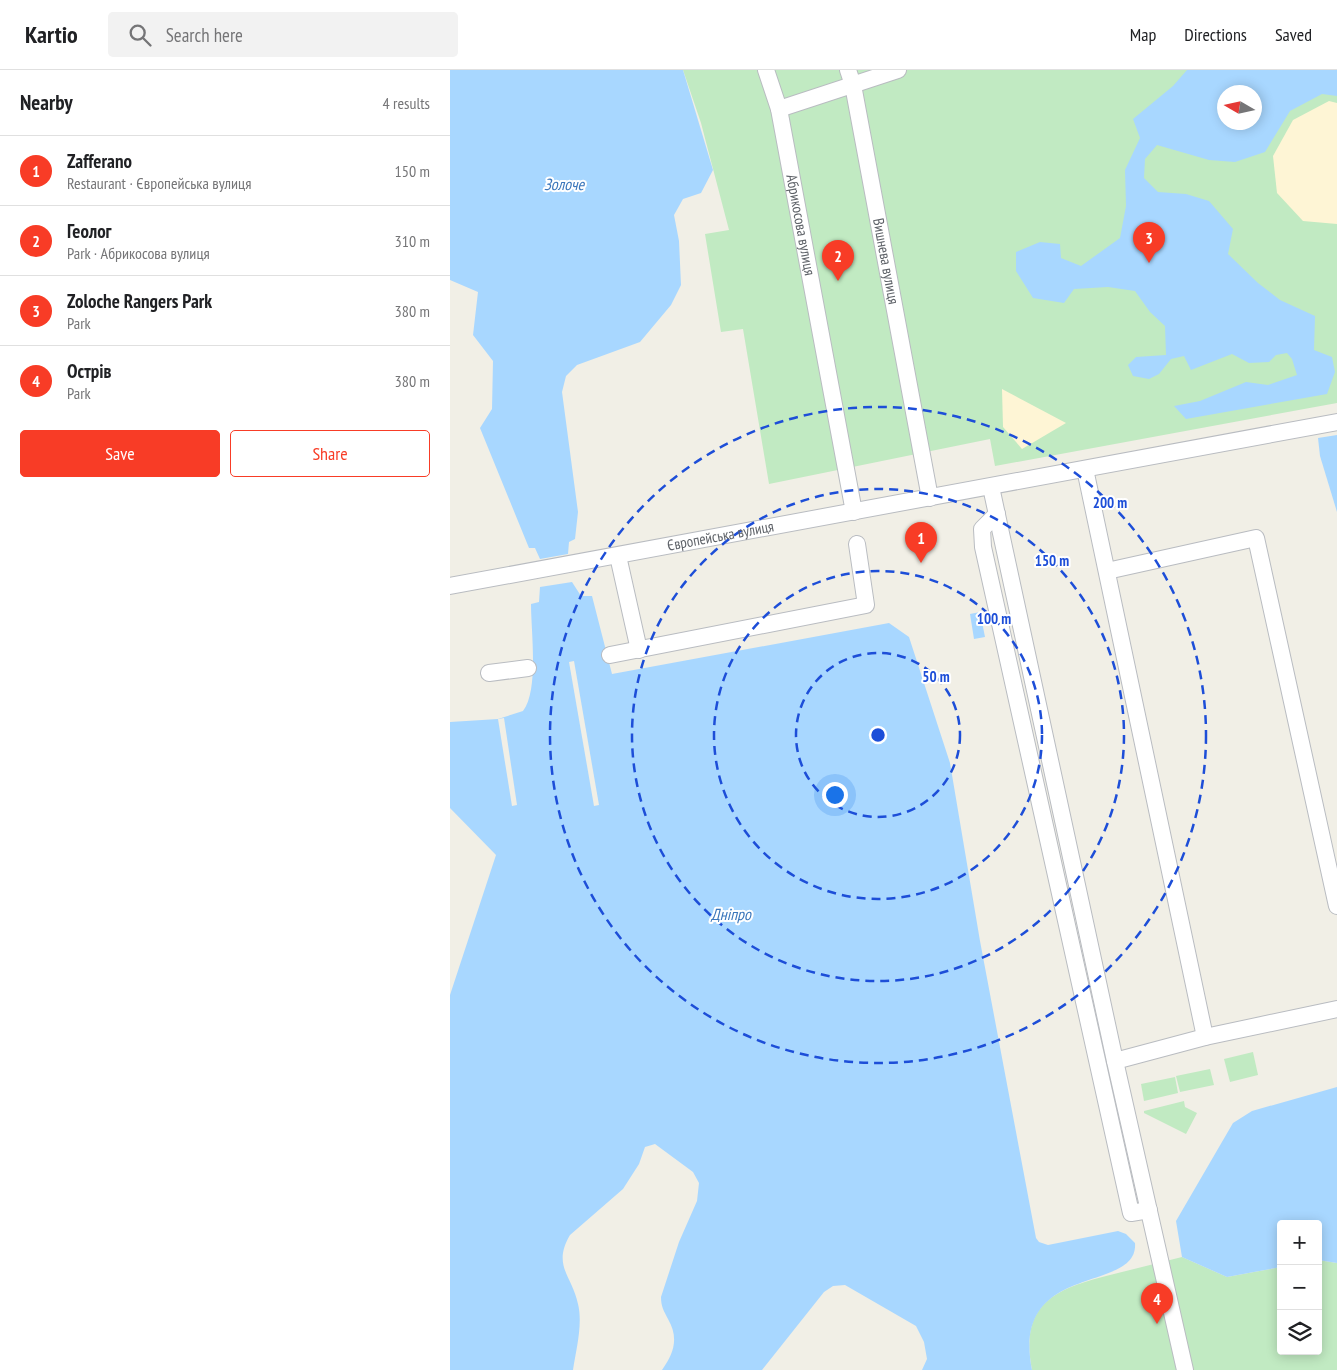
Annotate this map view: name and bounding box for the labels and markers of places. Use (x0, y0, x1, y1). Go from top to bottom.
pin: 3 (1133, 222, 1165, 263)
pin: 2 (822, 240, 854, 281)
pin: 1 (905, 522, 937, 563)
centre of rings (869, 726, 887, 744)
pin: 4 (1141, 1283, 1173, 1324)

